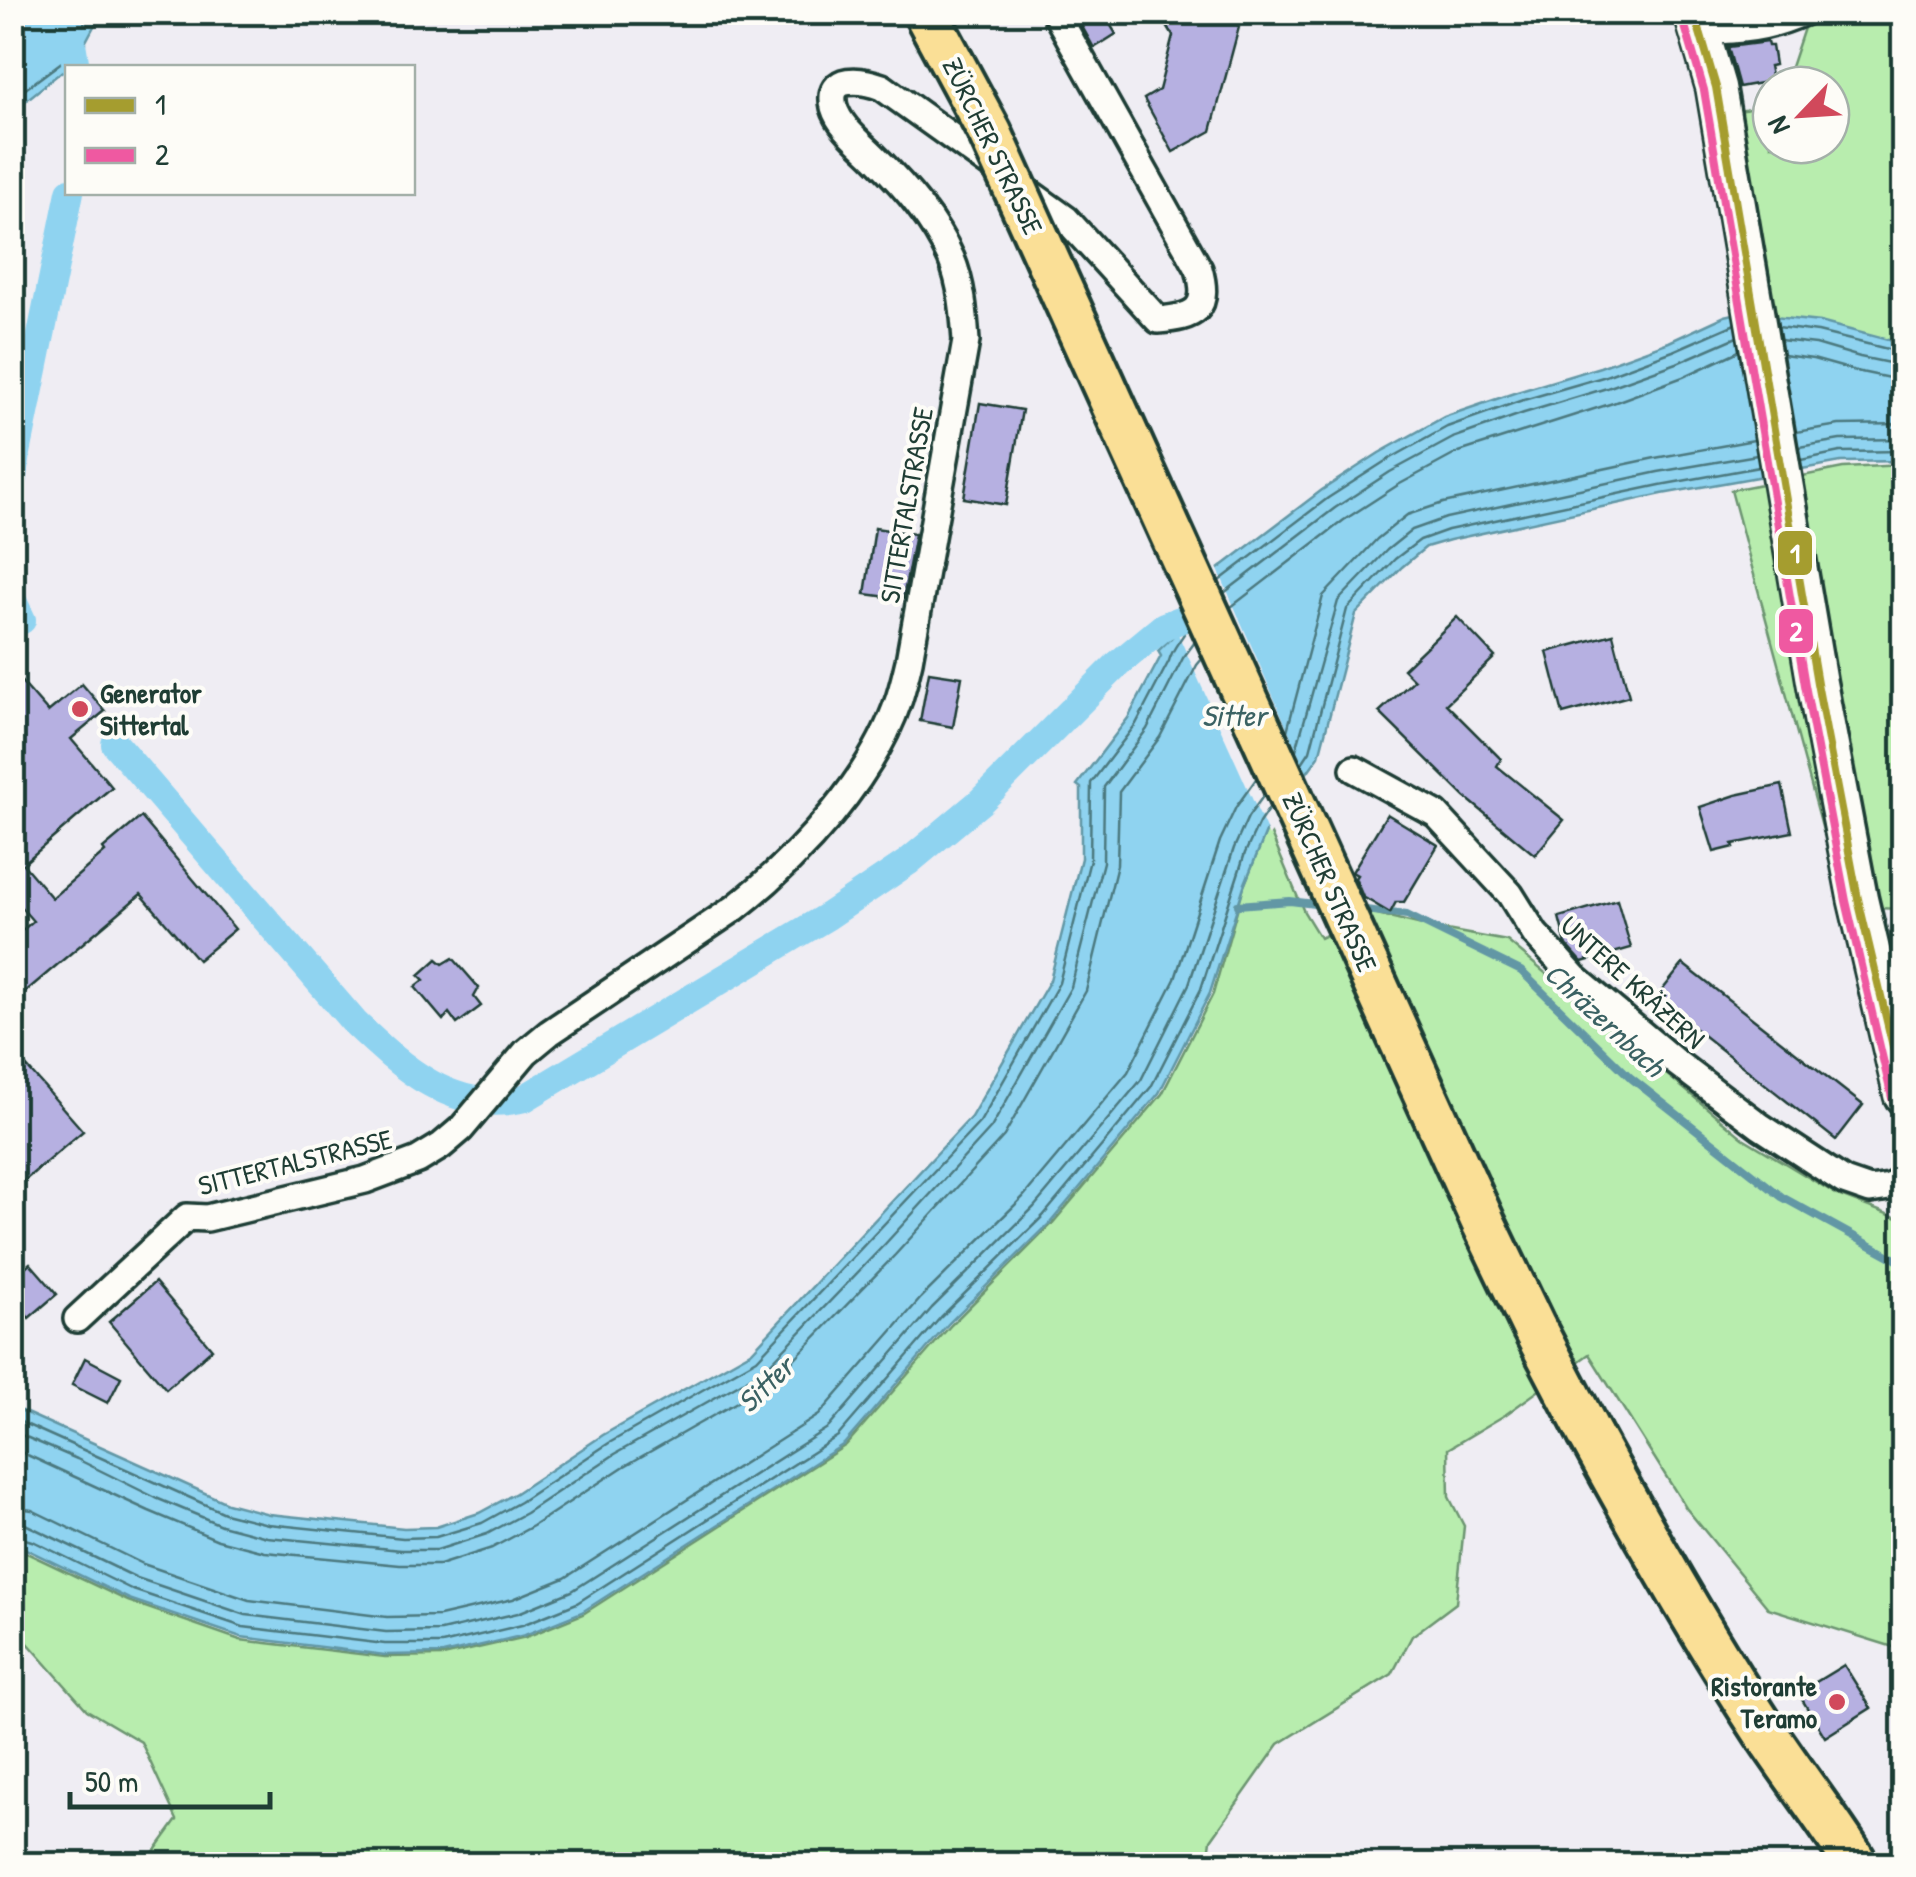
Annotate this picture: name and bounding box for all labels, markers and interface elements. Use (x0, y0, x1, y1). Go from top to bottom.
street label: ZÜRCHER STRASSE (934, 51, 1052, 241)
legend (65, 65, 415, 195)
north arrow (1751, 65, 1851, 165)
text: 1 (155, 84, 166, 124)
text: N (1758, 111, 1799, 140)
text: 2 (155, 134, 169, 174)
street label: SITTERTALSTRASSE (870, 404, 942, 606)
line badge: 1 (1776, 529, 1814, 577)
text: 1 (1790, 534, 1800, 572)
line badge: 2 (1777, 607, 1815, 655)
text: 2 (1789, 612, 1803, 650)
place label: Generator Sittertal (100, 674, 202, 744)
water label: Sitter (1202, 695, 1270, 735)
marker: Generator Sittertal (69, 698, 91, 720)
street label: ZÜRCHER STRASSE (1273, 786, 1387, 978)
street label: UNTERE KRÄZERN (1552, 907, 1714, 1057)
water label: Chräzernbach (1536, 953, 1675, 1087)
street label: SITTERTALSTRASSE (194, 1120, 396, 1204)
water label: Sitter (728, 1345, 805, 1421)
place label: Ristorante Teramo (1711, 1667, 1818, 1737)
marker: Ristorante Teramo (1826, 1691, 1848, 1713)
scale bar (70, 1747, 270, 1809)
text: 50 m (85, 1761, 138, 1801)

